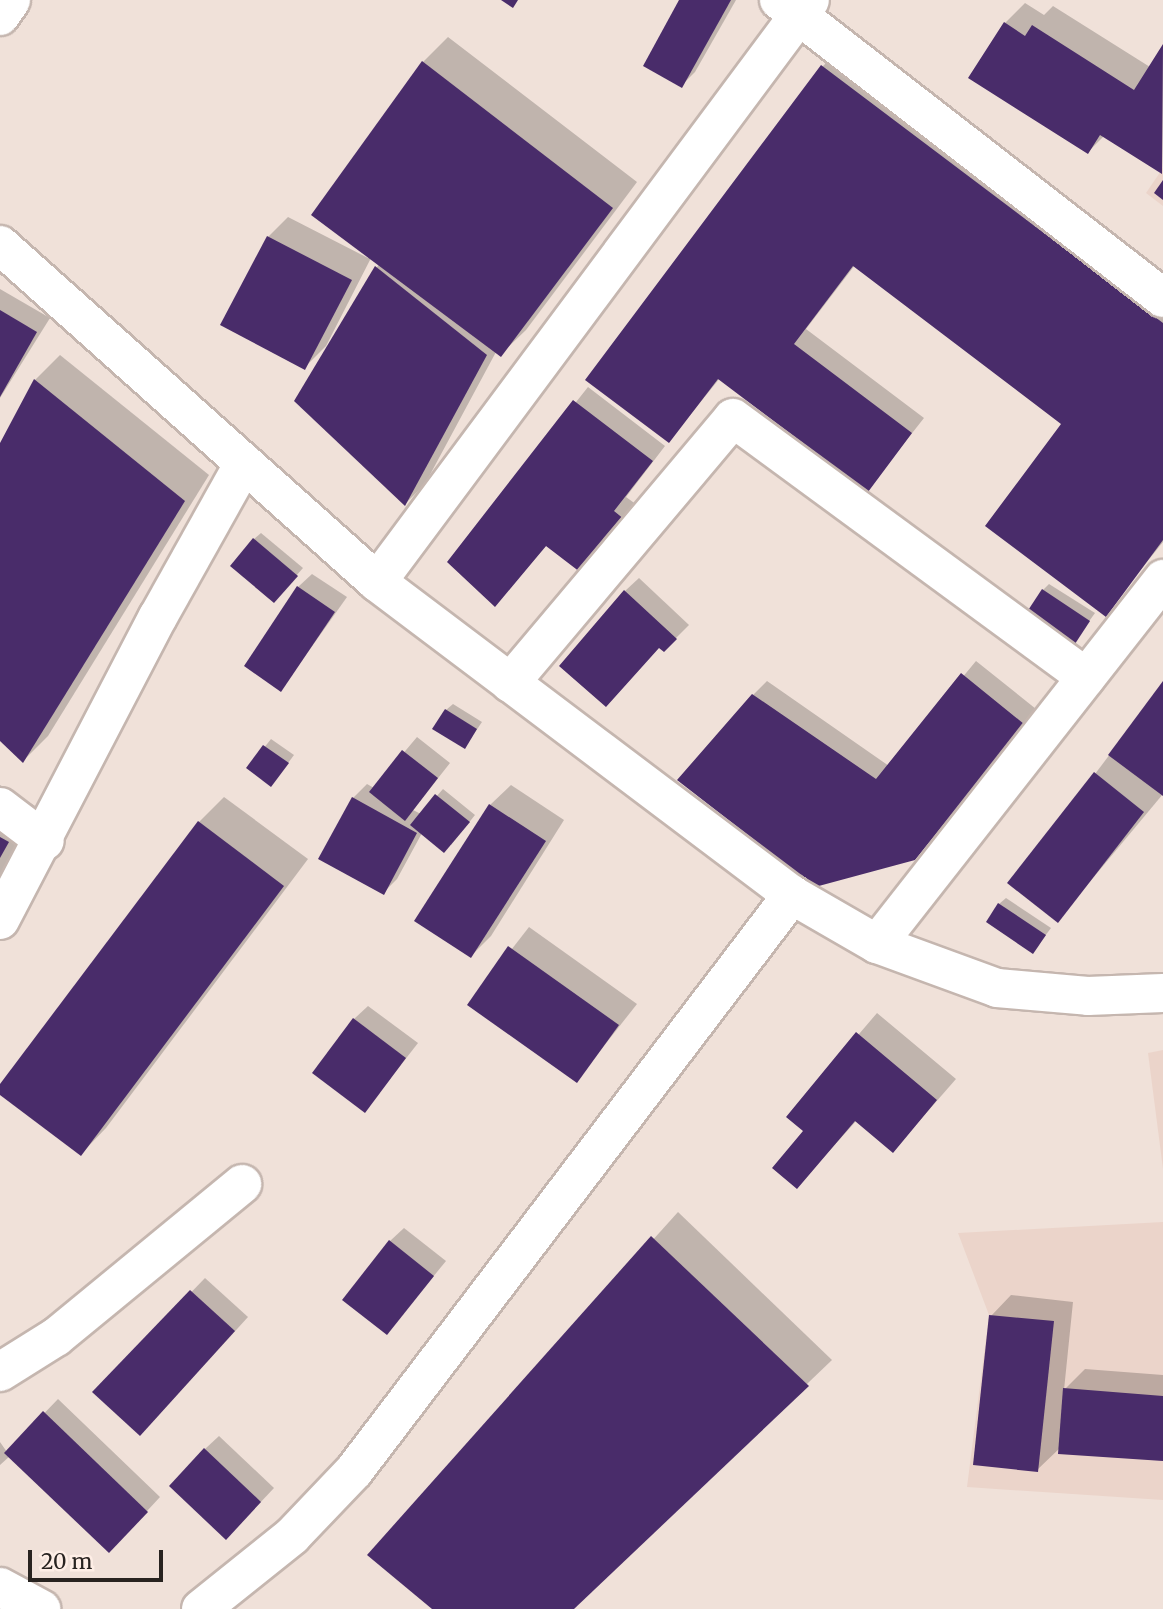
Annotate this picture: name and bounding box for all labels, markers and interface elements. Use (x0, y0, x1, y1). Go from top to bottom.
scale bar (32, 1536, 166, 1580)
text: 20 m (41, 1548, 92, 1575)

